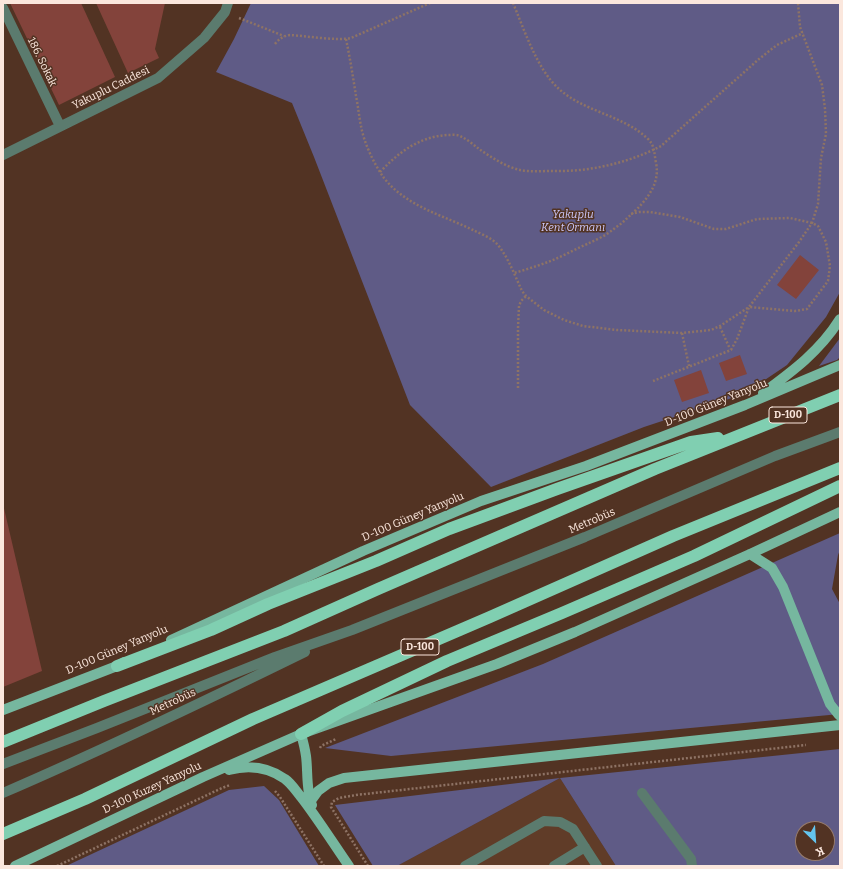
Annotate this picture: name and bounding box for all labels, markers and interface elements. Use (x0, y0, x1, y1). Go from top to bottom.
street label: 186. Sokak (24, 35, 60, 89)
street label: Yakuplu Caddesi (70, 64, 152, 112)
park label: Yakuplu Kent Ormanı (541, 208, 605, 234)
street label: D-100 Güney Yanyolu (663, 376, 769, 430)
road number: D-100 (769, 407, 807, 423)
street label: D-100 Güney Yanyolu (360, 490, 466, 544)
street label: Metrobüs (567, 505, 617, 537)
street label: D-100 Güney Yanyolu (64, 623, 170, 677)
road number: D-100 (401, 639, 439, 655)
street label: Metrobüs (148, 686, 198, 718)
street label: D-100 Kuzey Yanyolu (101, 759, 203, 817)
north arrow (795, 821, 835, 861)
text: K (814, 844, 826, 859)

